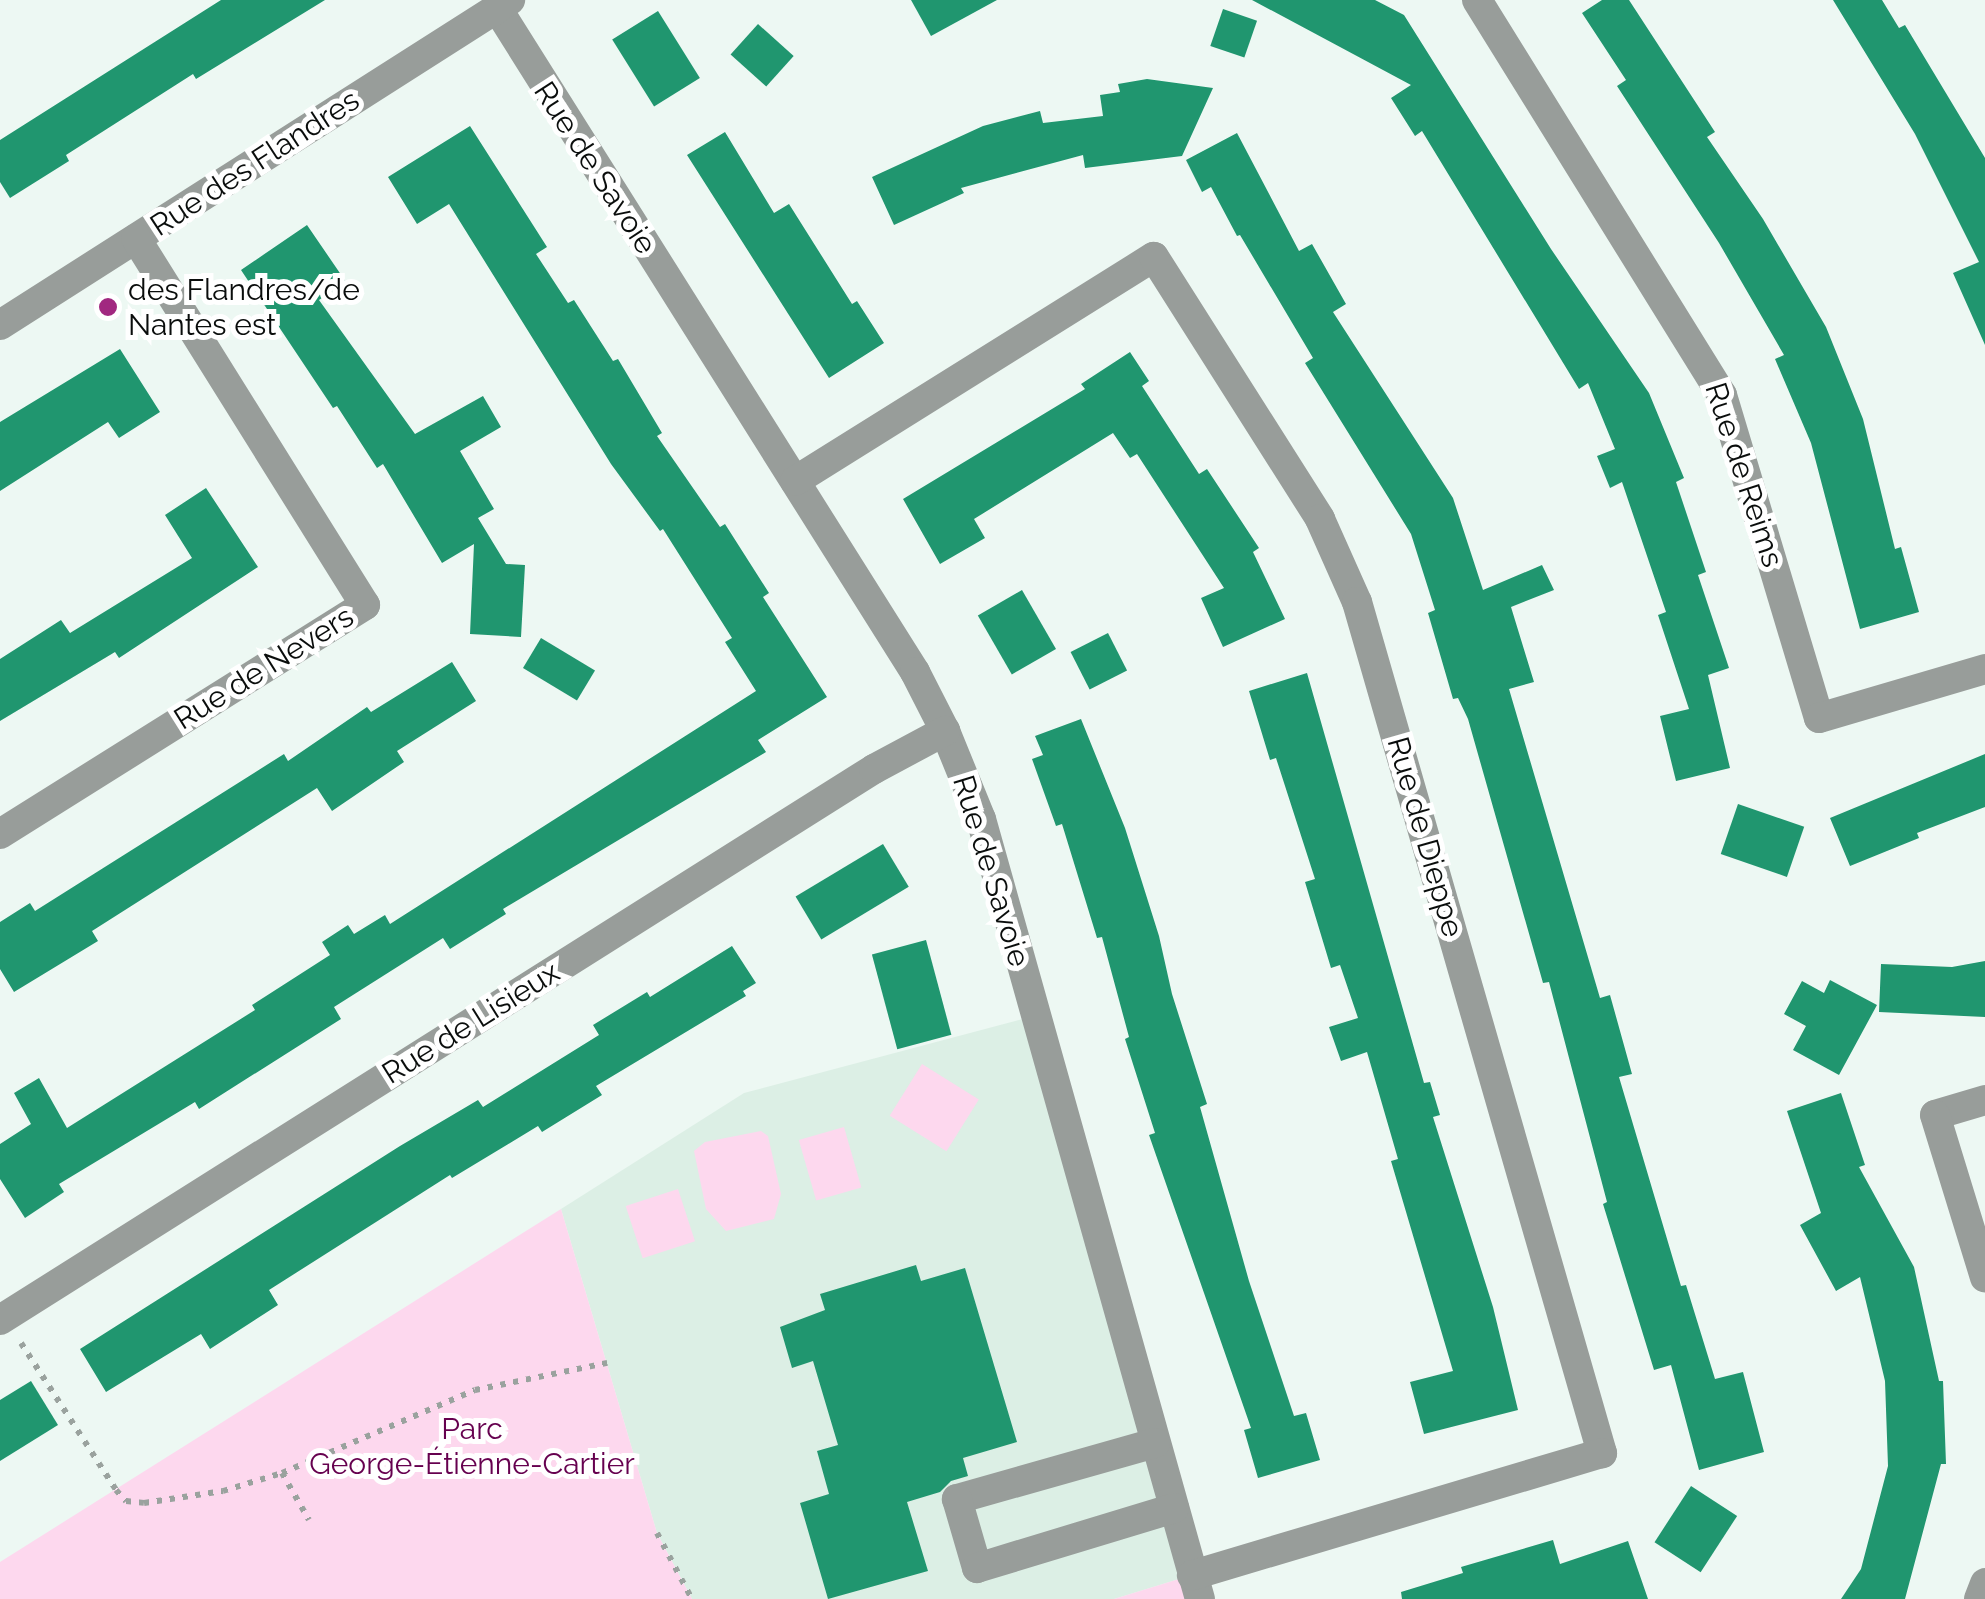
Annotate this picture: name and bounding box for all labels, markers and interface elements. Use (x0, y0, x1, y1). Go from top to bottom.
street label: Rue de Savoie (526, 75, 664, 261)
street label: Rue des Flandres (144, 82, 366, 244)
place label: des Flandres/de Nantes est (128, 272, 360, 342)
marker: des Flandres/de Nantes est (97, 296, 119, 318)
street label: Rue de Reims (1697, 378, 1791, 572)
street label: Rue de Nevers (168, 599, 360, 737)
street label: Rue de Dieppe (1379, 733, 1471, 941)
street label: Rue de Savoie (945, 771, 1037, 971)
street label: Rue de Lisieux (376, 954, 566, 1092)
park label: Parc George-Étienne-Cartier (309, 1411, 635, 1482)

